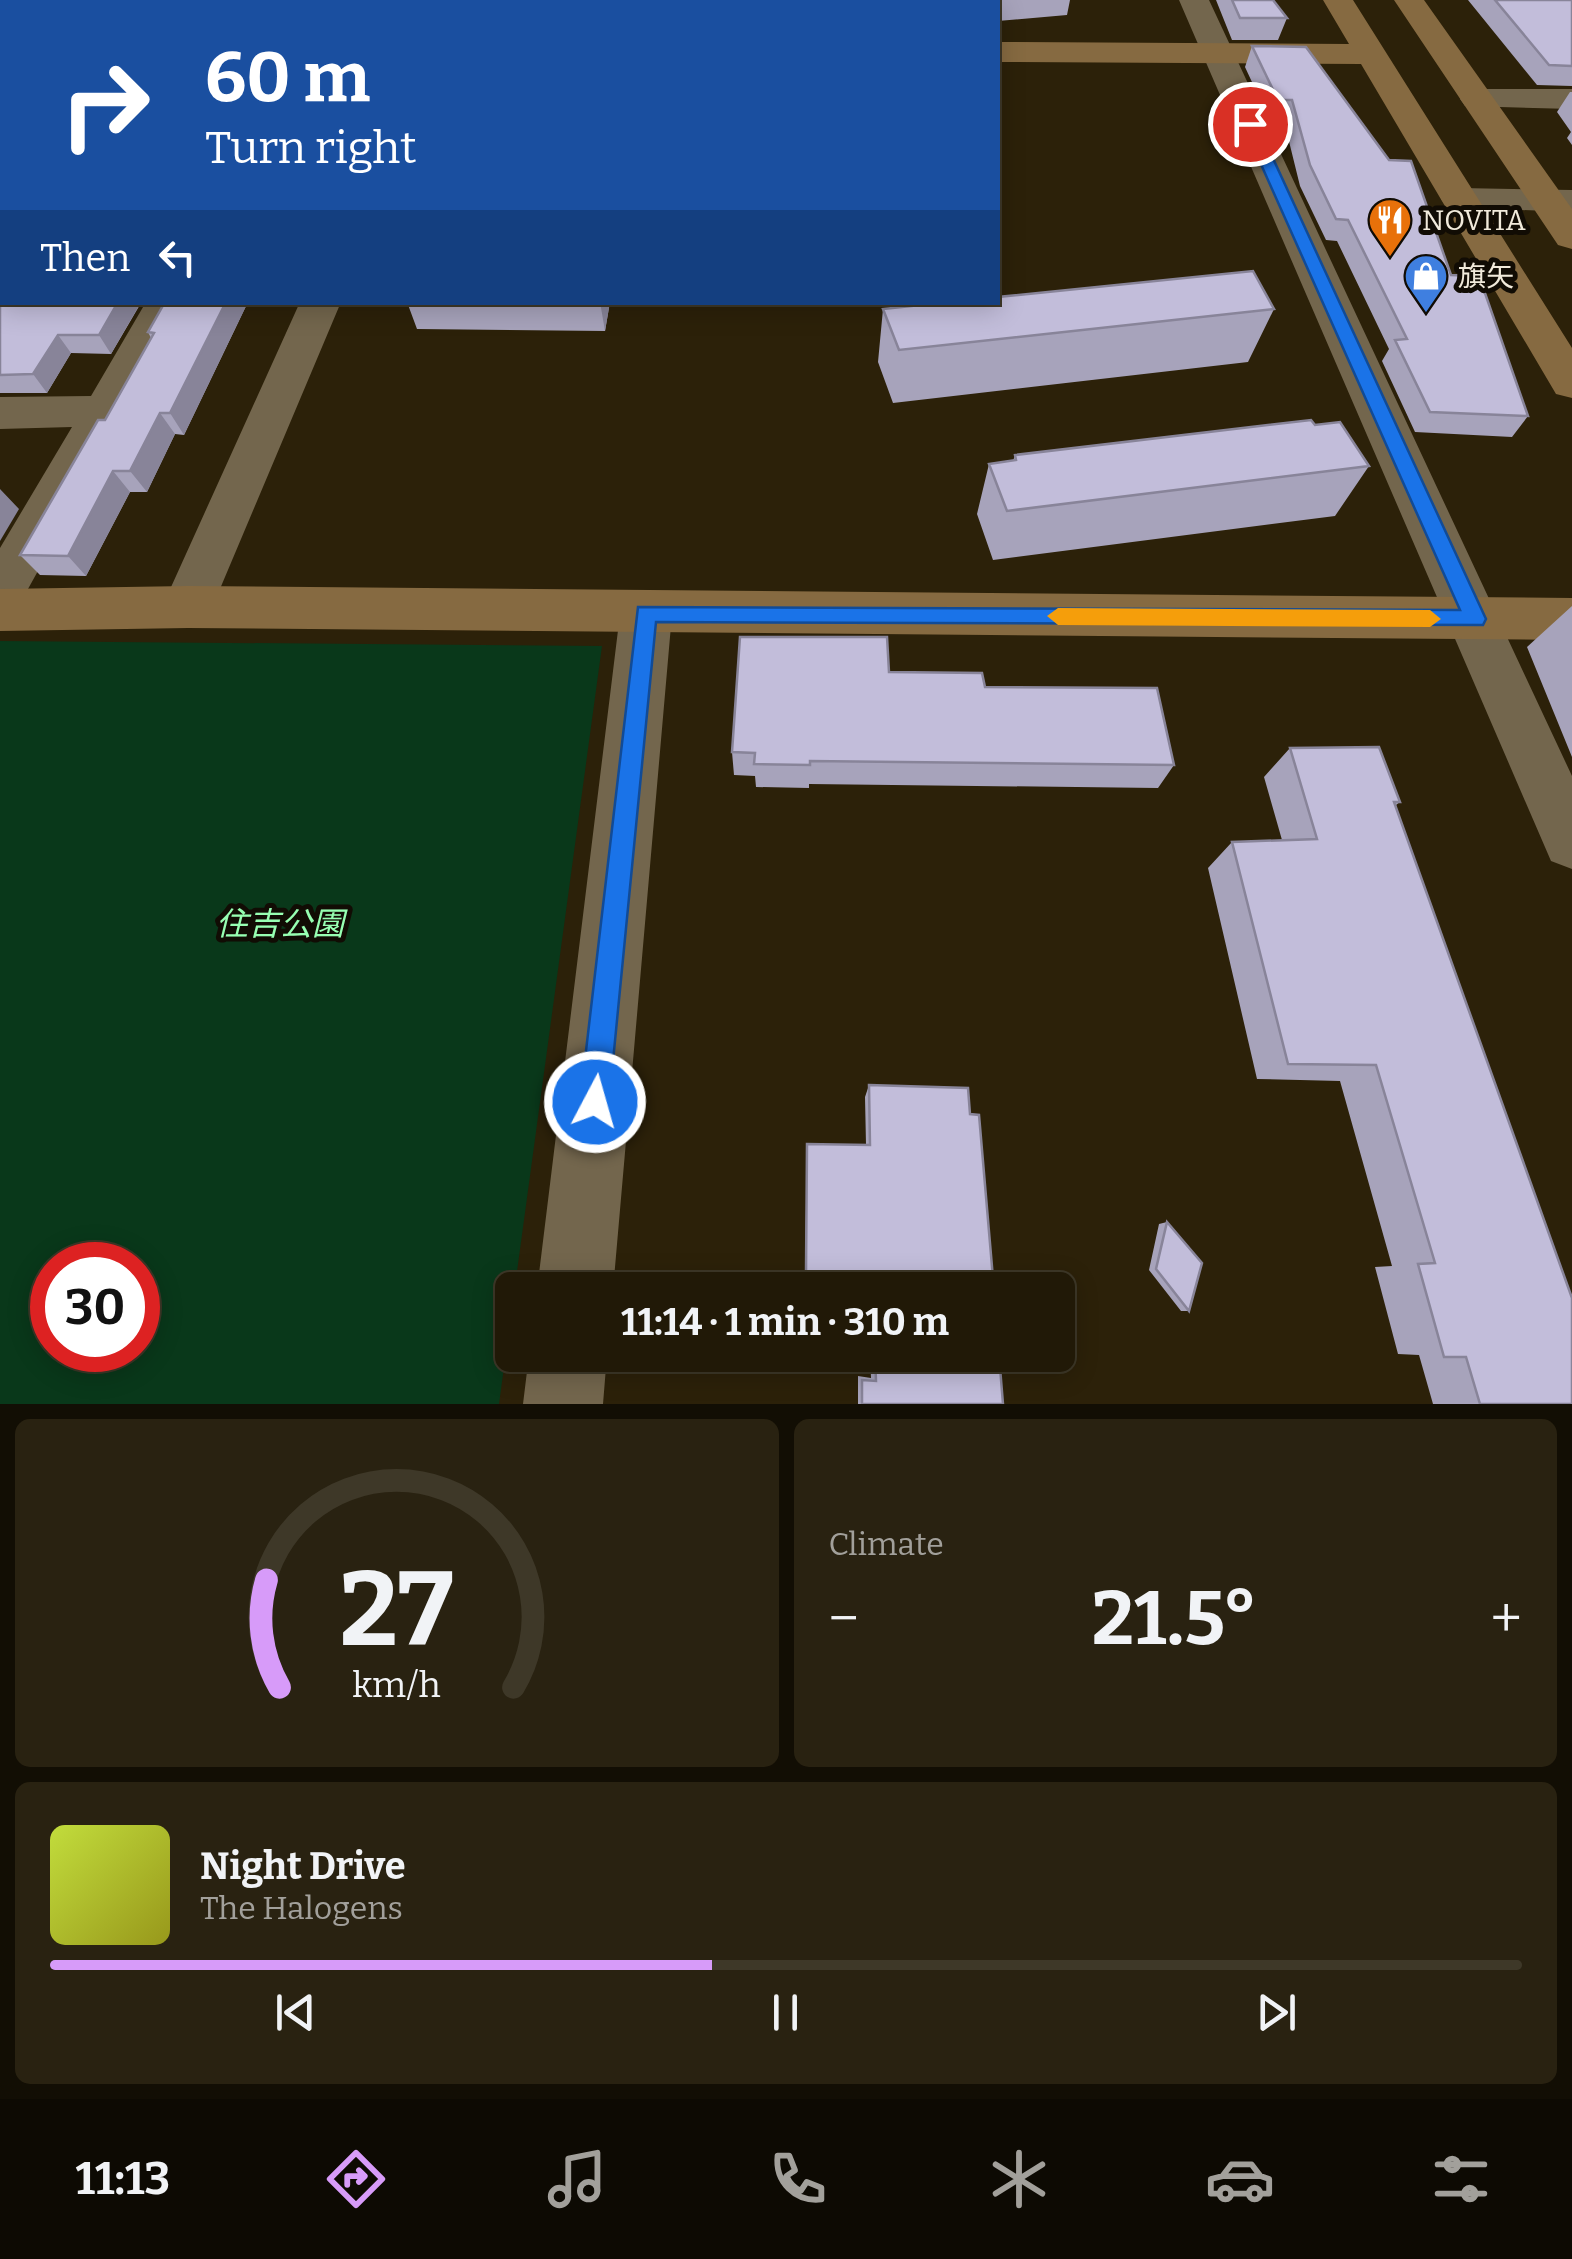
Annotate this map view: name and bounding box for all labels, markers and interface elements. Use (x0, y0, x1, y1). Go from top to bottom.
text: 60 m (205, 36, 370, 120)
icon: right (40, 40, 170, 170)
pin (1208, 82, 1293, 167)
icon: arrive (1223, 97, 1278, 152)
text: Turn right (205, 121, 417, 175)
restaurant icon: NOVITA (1367, 197, 1413, 258)
place label: NOVITA (1422, 204, 1526, 237)
icon: left (150, 230, 205, 285)
text: Then (40, 235, 130, 281)
shop icon: 旗矢 (1403, 253, 1449, 314)
place label: 旗矢 (1458, 260, 1514, 293)
park label: 住吉公園 (216, 905, 348, 943)
position arrow (543, 1050, 647, 1154)
speed limit sign: 30 (30, 1242, 160, 1372)
text: 11:14 · 1 min · 310 m (621, 1299, 949, 1345)
text: Climate (829, 1525, 944, 1563)
text: 27 (340, 1548, 454, 1673)
text: 21.5° (1092, 1574, 1258, 1664)
text: − (829, 1586, 859, 1652)
text: + (1491, 1586, 1522, 1652)
text: km/h (353, 1664, 441, 1706)
text: Night Drive (200, 1843, 406, 1889)
text: The Halogens (200, 1889, 403, 1927)
icon: previous (268, 1985, 323, 2040)
icon: pause (758, 1985, 813, 2040)
icon: next (1249, 1985, 1304, 2040)
icon: directions (321, 2144, 391, 2214)
icon: music (542, 2144, 612, 2214)
icon: phone (763, 2144, 833, 2214)
icon: climate (984, 2144, 1054, 2214)
icon: car (1205, 2144, 1275, 2214)
icon: filters (1426, 2144, 1496, 2214)
text: 11:13 (76, 2152, 170, 2206)

